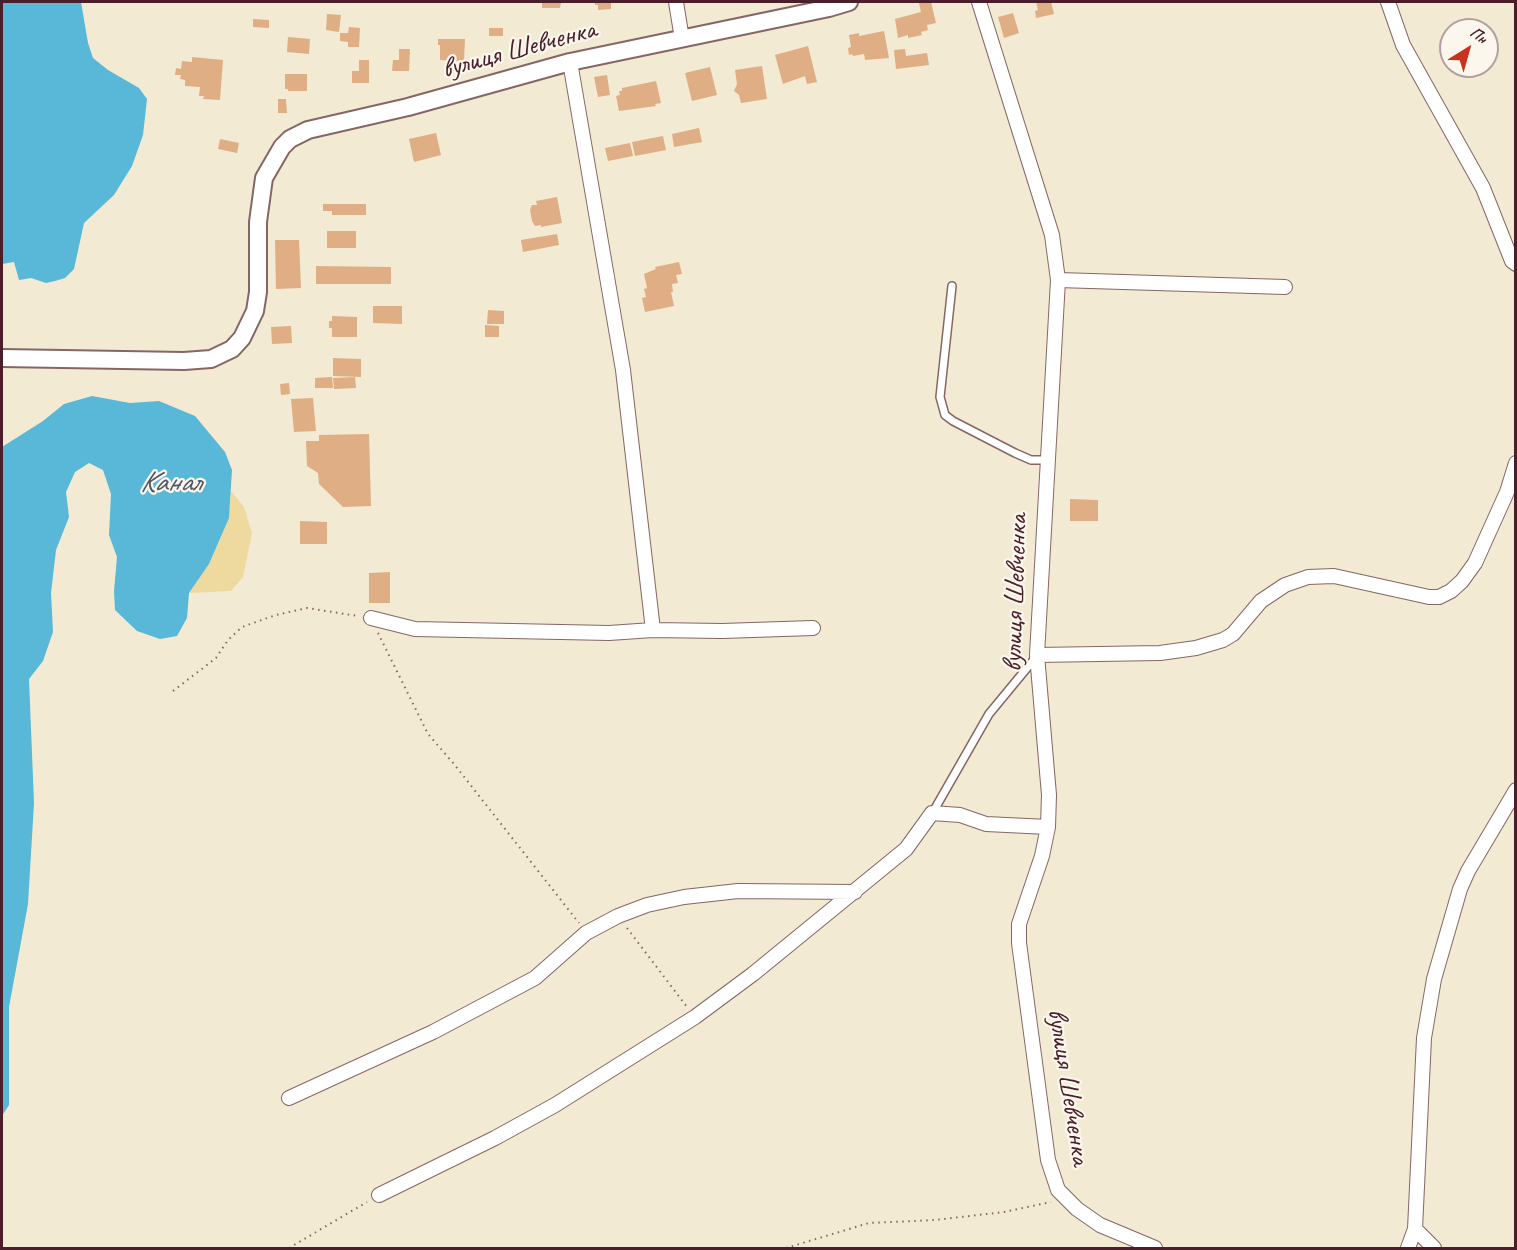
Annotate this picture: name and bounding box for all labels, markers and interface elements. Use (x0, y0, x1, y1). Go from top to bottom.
street label: вулиця Шевченка (438, 13, 600, 87)
north arrow (1439, 18, 1499, 78)
text: Пн (1466, 22, 1491, 48)
water label: Канал (140, 465, 200, 501)
street label: вулиця Шевченка (996, 513, 1036, 673)
street label: вулиця Шевченка (1039, 1006, 1097, 1168)

